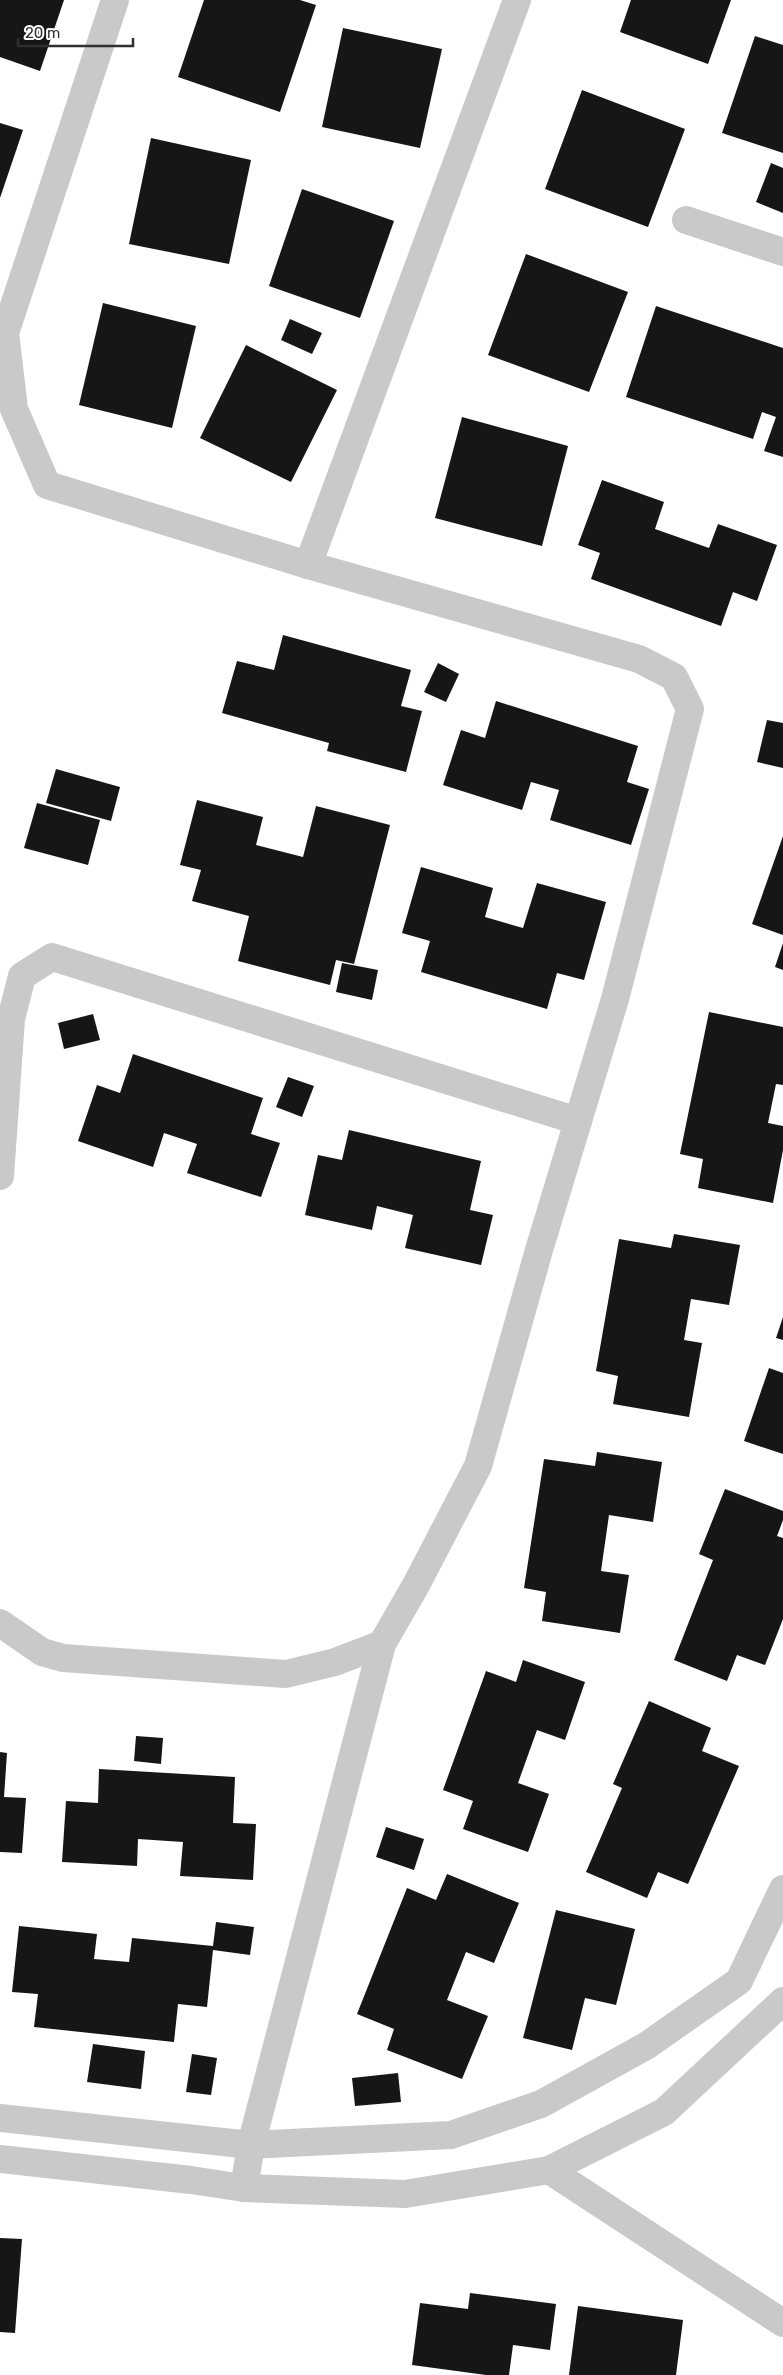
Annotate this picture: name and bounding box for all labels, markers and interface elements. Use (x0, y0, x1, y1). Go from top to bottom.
scale bar (18, 15, 132, 47)
text: 20 m (25, 24, 60, 42)

